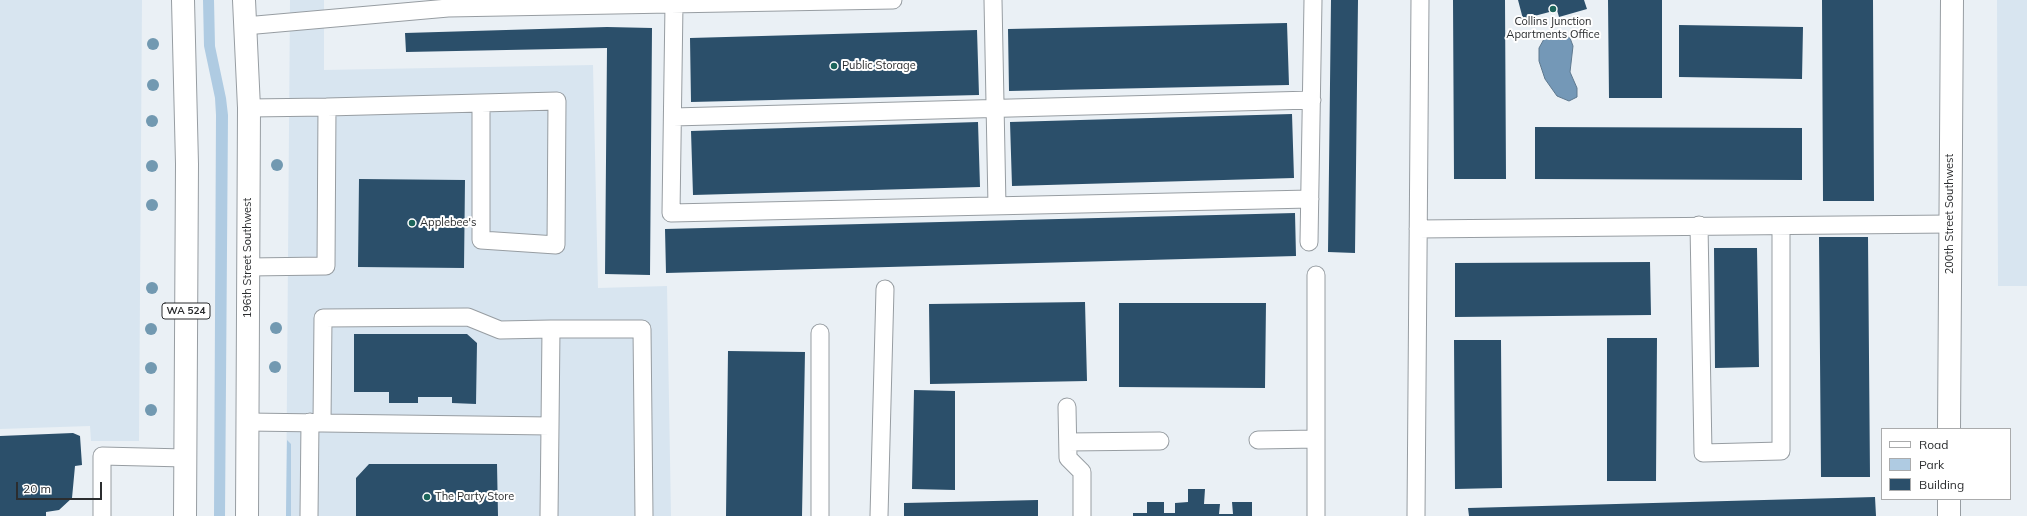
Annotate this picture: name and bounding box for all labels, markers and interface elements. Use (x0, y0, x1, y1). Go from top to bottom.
marker: Collins Junction Apartments Office (1548, 4, 1558, 14)
place label: Collins Junction Apartments Office (1506, 15, 1600, 41)
place label: Public Storage (842, 59, 916, 73)
marker: Public Storage (829, 61, 839, 71)
street label: 200th Street Southwest (1943, 154, 1957, 274)
street label: 196th Street Southwest (241, 198, 255, 318)
place label: Applebee's (420, 216, 476, 230)
marker: Applebee's (407, 218, 417, 228)
road number: WA 524 (162, 303, 210, 319)
legend (1881, 428, 2011, 500)
text: Road (1919, 437, 1948, 452)
text: Park (1919, 457, 1944, 472)
scale bar (18, 474, 104, 500)
text: Building (1919, 477, 1964, 492)
text: 20 m (23, 481, 51, 496)
place label: The Party Store (435, 490, 514, 504)
marker: The Party Store (422, 492, 432, 502)

